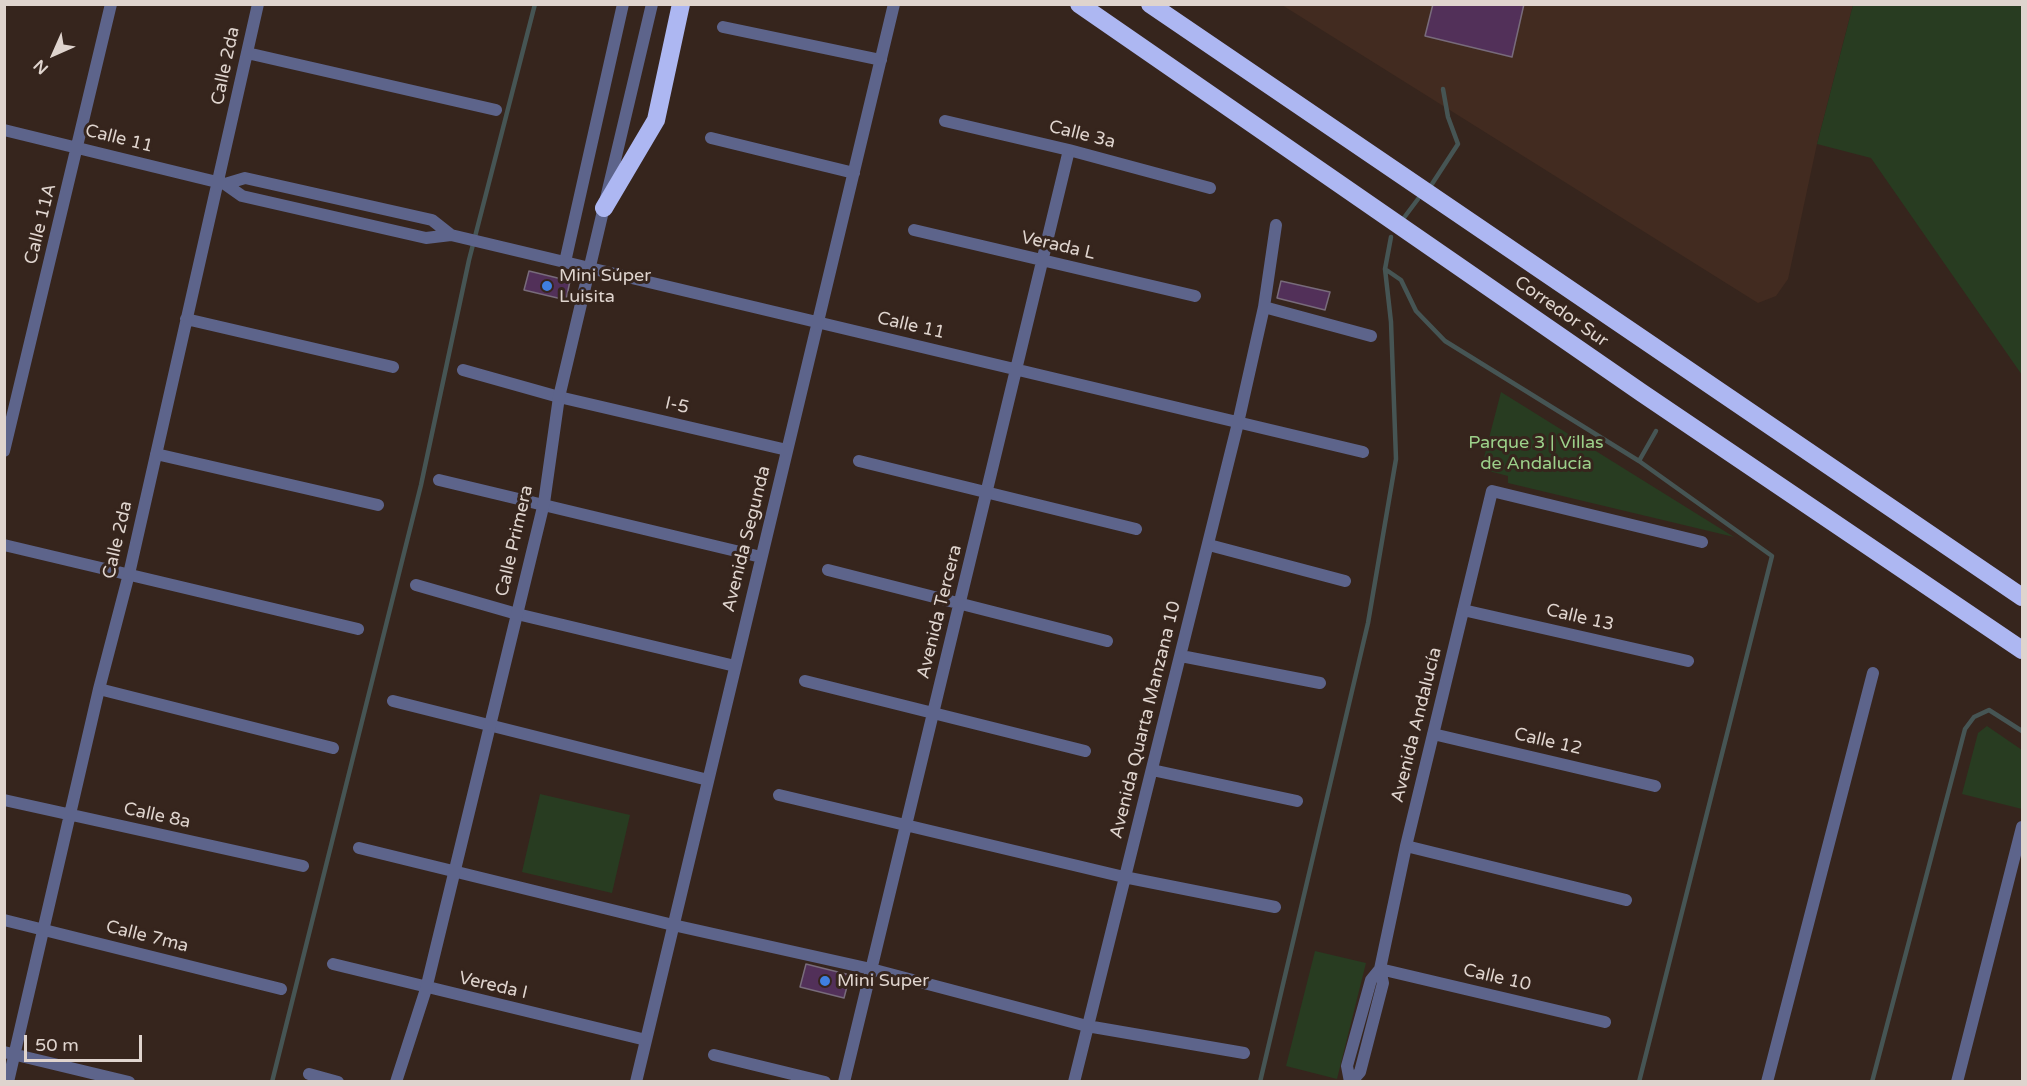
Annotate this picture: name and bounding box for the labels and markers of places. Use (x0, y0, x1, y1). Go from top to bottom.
place label: Mini Súper Luisita (559, 265, 651, 308)
marker: Mini Súper Luisita (540, 279, 554, 293)
place label: Mini Super (837, 970, 929, 992)
marker: Mini Super (818, 974, 832, 988)

